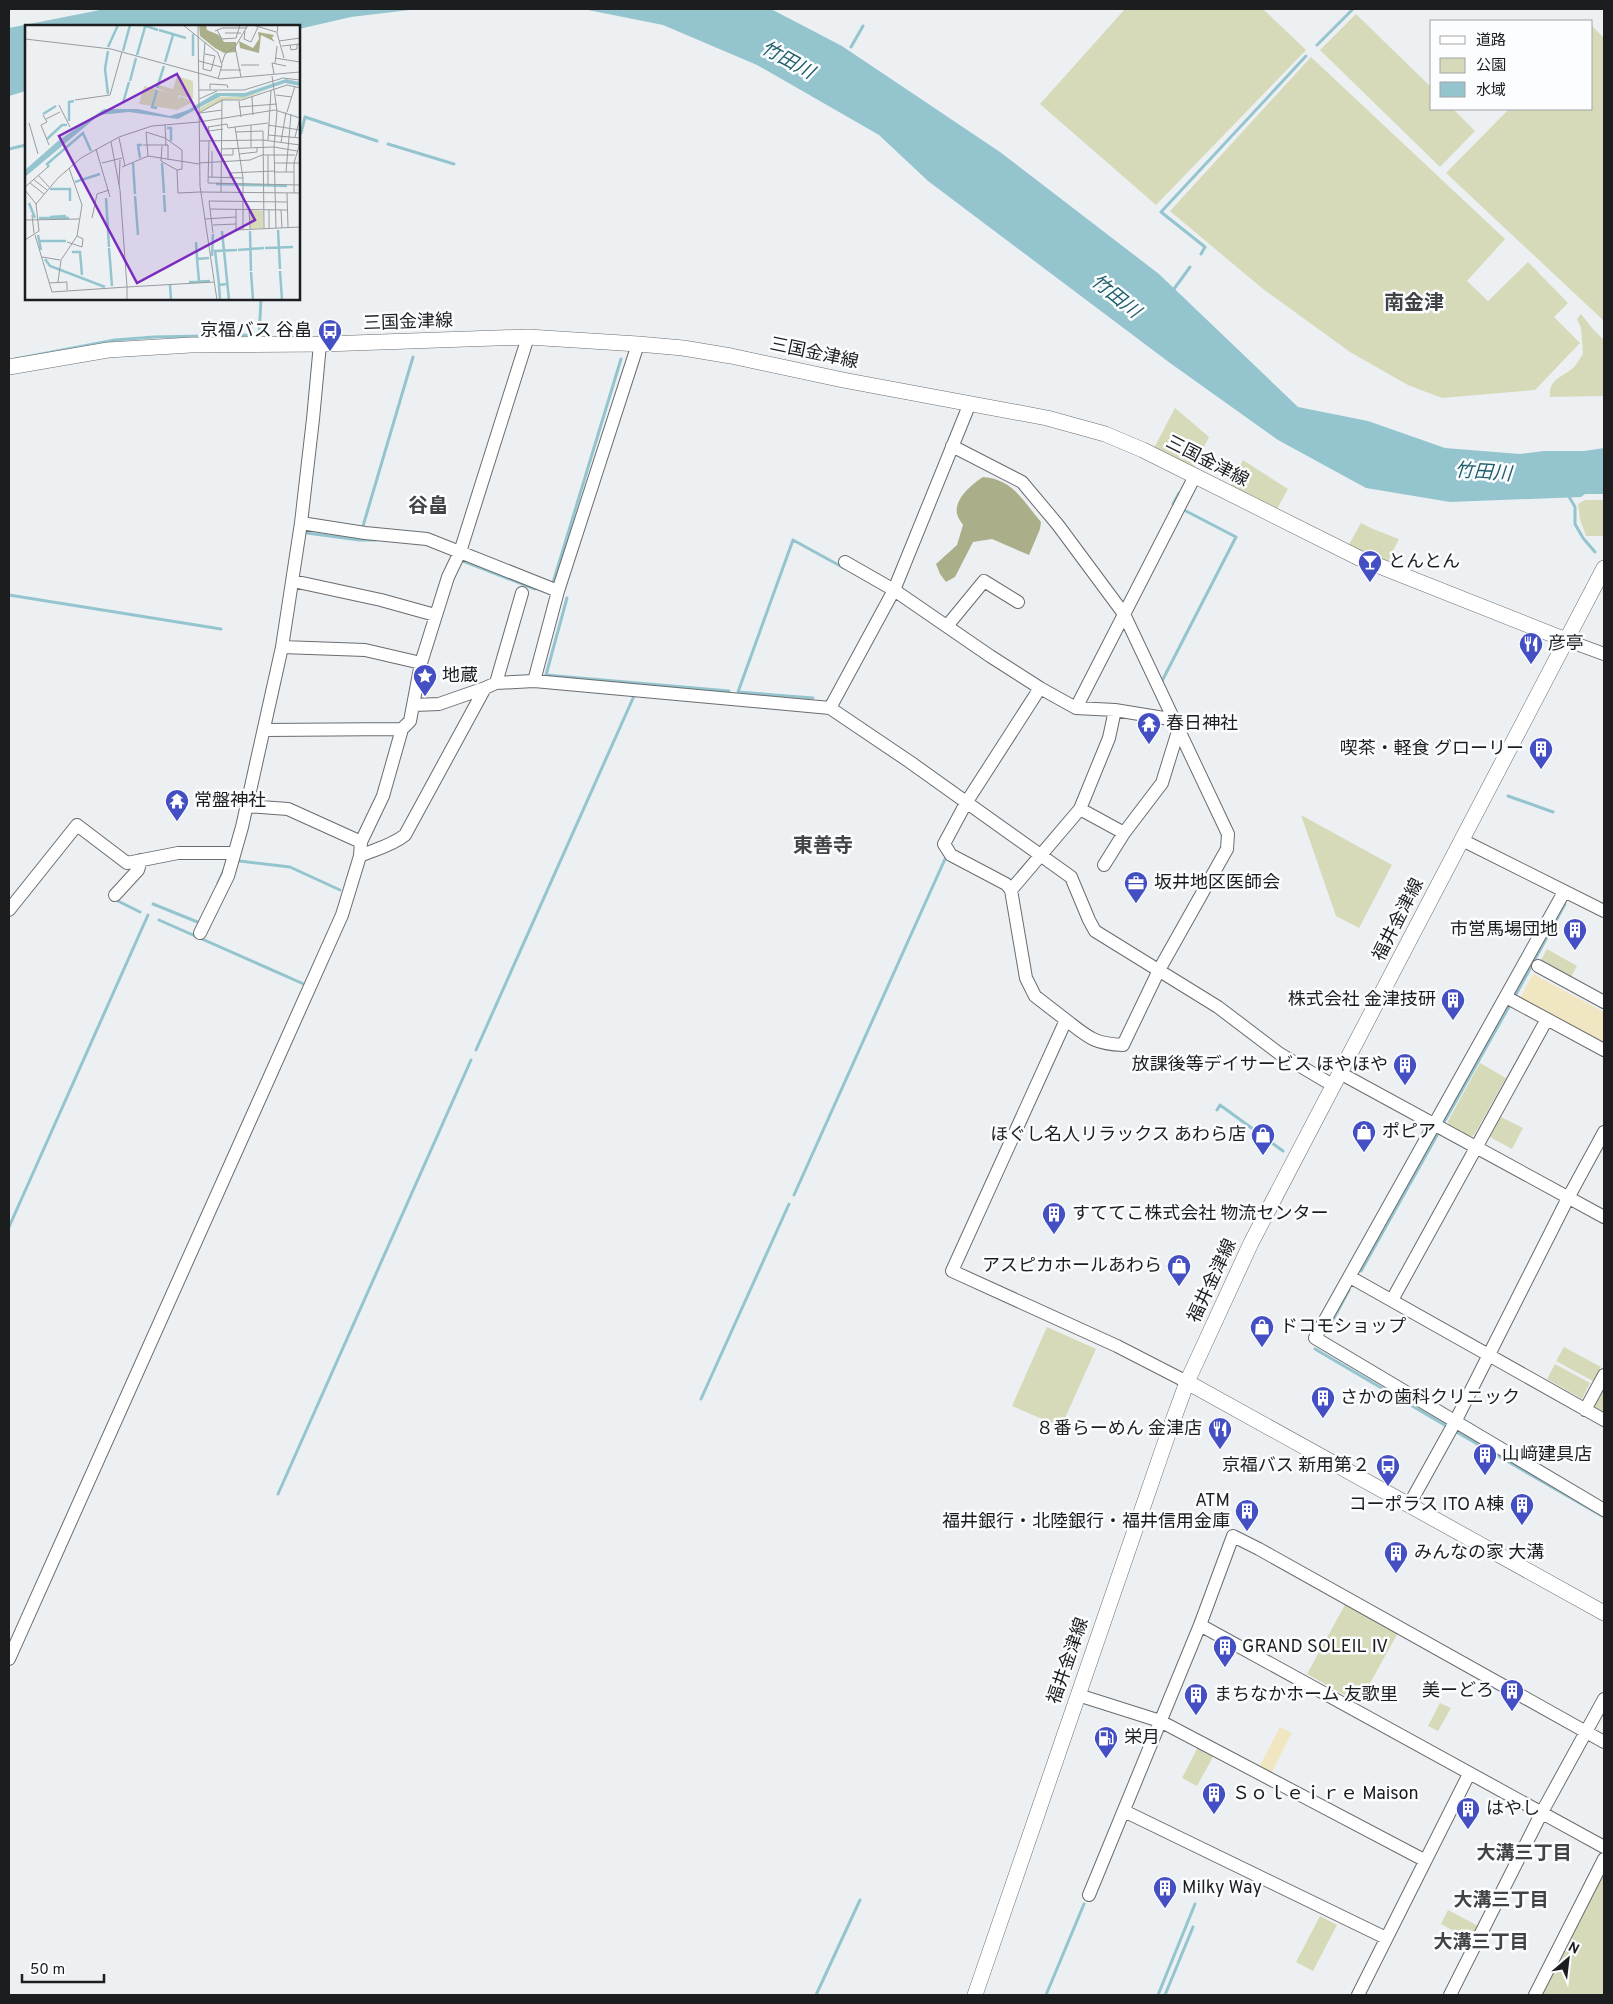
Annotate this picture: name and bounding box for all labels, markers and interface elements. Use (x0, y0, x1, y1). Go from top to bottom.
legend (1430, 20, 1593, 110)
inset map (25, 25, 300, 300)
text: 道路 (1476, 32, 1506, 51)
water label: 竹田川 (756, 37, 819, 86)
text: 公園 (1476, 57, 1506, 76)
text: 水域 (1476, 82, 1506, 101)
water label: 竹田川 (1085, 270, 1146, 326)
district label: 南金津 (1384, 291, 1444, 317)
street label: 三国金津線 (363, 310, 453, 336)
bus stop icon: 京福バス 谷畠 (317, 318, 343, 352)
place label: 京福バス 谷畠 (200, 320, 312, 343)
street label: 三国金津線 (768, 333, 860, 375)
street label: 三国金津線 (1162, 431, 1252, 493)
water label: 竹田川 (1454, 459, 1514, 487)
district label: 谷畠 (408, 494, 448, 520)
bar icon: とんとん (1357, 549, 1383, 583)
place label: とんとん (1388, 551, 1460, 574)
restaurant icon: 彦亭 (1518, 631, 1544, 665)
place label: 彦亭 (1548, 633, 1584, 656)
place icon: 地蔵 (412, 663, 438, 697)
place label: 地蔵 (442, 665, 478, 688)
temple icon: 春日神社 (1136, 711, 1162, 745)
place label: 春日神社 (1166, 713, 1238, 736)
building icon: 喫茶・軽食 グローリー (1528, 736, 1554, 770)
place label: 喫茶・軽食 グローリー (1340, 738, 1524, 761)
temple icon: 常盤神社 (164, 788, 190, 822)
place label: 常盤神社 (194, 790, 266, 813)
district label: 東善寺 (793, 834, 853, 860)
office icon: 坂井地区医師会 (1123, 870, 1149, 904)
place label: 坂井地区医師会 (1154, 872, 1280, 895)
street label: 福井金津線 (1368, 875, 1430, 965)
building icon: 市営馬場団地 (1562, 917, 1588, 951)
place label: 市営馬場団地 (1450, 919, 1558, 942)
building icon: 株式会社 金津技研 (1440, 987, 1466, 1021)
place label: 株式会社 金津技研 (1288, 989, 1436, 1012)
building icon: 放課後等デイサービス ほやほや (1392, 1052, 1418, 1086)
place label: 放課後等デイサービス ほやほや (1132, 1054, 1388, 1077)
shop icon: ポピア (1351, 1119, 1377, 1153)
place label: ポピア (1382, 1121, 1436, 1144)
shop icon: ほぐし名人リラックス あわら店 (1250, 1122, 1276, 1156)
place label: ほぐし名人リラックス あわら店 (990, 1124, 1246, 1147)
building icon: すててこ株式会社 物流センター (1041, 1201, 1067, 1235)
place label: すててこ株式会社 物流センター (1072, 1203, 1328, 1226)
street label: 福井金津線 (1184, 1235, 1242, 1327)
shop icon: アスピカホールあわら (1166, 1253, 1192, 1287)
place label: アスピカホールあわら (982, 1255, 1162, 1278)
shop icon: ドコモショップ (1249, 1314, 1275, 1348)
place label: ドコモショップ (1280, 1316, 1406, 1339)
building icon: さかの歯科クリニック (1310, 1385, 1336, 1419)
place label: さかの歯科クリニック (1340, 1387, 1520, 1410)
restaurant icon: ８番らーめん 金津店 (1207, 1416, 1233, 1450)
place label: ８番らーめん 金津店 (1036, 1418, 1202, 1441)
building icon: 山﨑建具店 (1472, 1442, 1498, 1476)
place label: 山﨑建具店 (1502, 1444, 1592, 1467)
bus stop icon: 京福バス 新用第２ (1375, 1453, 1401, 1487)
place label: 京福バス 新用第２ (1222, 1455, 1370, 1478)
place label: ATM 福井銀行・北陸銀行・福井信用金庫 (942, 1490, 1230, 1534)
building icon: コーポラス ITO A棟 (1509, 1492, 1535, 1526)
place label: コーポラス ITO A棟 (1349, 1494, 1504, 1517)
building icon: ATM 福井銀行・北陸銀行・福井信用金庫 (1234, 1498, 1260, 1532)
building icon: みんなの家 大溝 (1383, 1540, 1409, 1574)
place label: みんなの家 大溝 (1414, 1542, 1544, 1565)
street label: 福井金津線 (1043, 1615, 1095, 1707)
building icon: GRAND SOLEIL Ⅳ (1212, 1634, 1238, 1668)
place label: GRAND SOLEIL Ⅳ (1242, 1636, 1388, 1659)
building icon: 美ーどろ (1499, 1678, 1525, 1712)
place label: 美ーどろ (1422, 1680, 1494, 1703)
building icon: まちなかホーム 友歌里 (1183, 1682, 1209, 1716)
place label: まちなかホーム 友歌里 (1214, 1684, 1398, 1707)
fuel station icon: 栄月 (1093, 1725, 1119, 1759)
place label: 栄月 (1124, 1727, 1160, 1750)
building icon: Ｓｏｌｅｉｒｅ Maison (1201, 1781, 1227, 1815)
place label: Ｓｏｌｅｉｒｅ Maison (1232, 1783, 1419, 1806)
building icon: はやし (1455, 1796, 1481, 1830)
place label: はやし (1486, 1798, 1540, 1821)
district label: 大溝三丁目 (1476, 1842, 1572, 1866)
building icon: Milky Way (1152, 1875, 1178, 1909)
place label: Milky Way (1182, 1877, 1262, 1900)
district label: 大溝三丁目 (1453, 1889, 1549, 1913)
district label: 大溝三丁目 (1433, 1931, 1529, 1955)
north arrow (1543, 1934, 1593, 1984)
text: N (1565, 1939, 1582, 1959)
scale bar (22, 1952, 105, 1984)
text: 50 m (30, 1961, 65, 1980)

